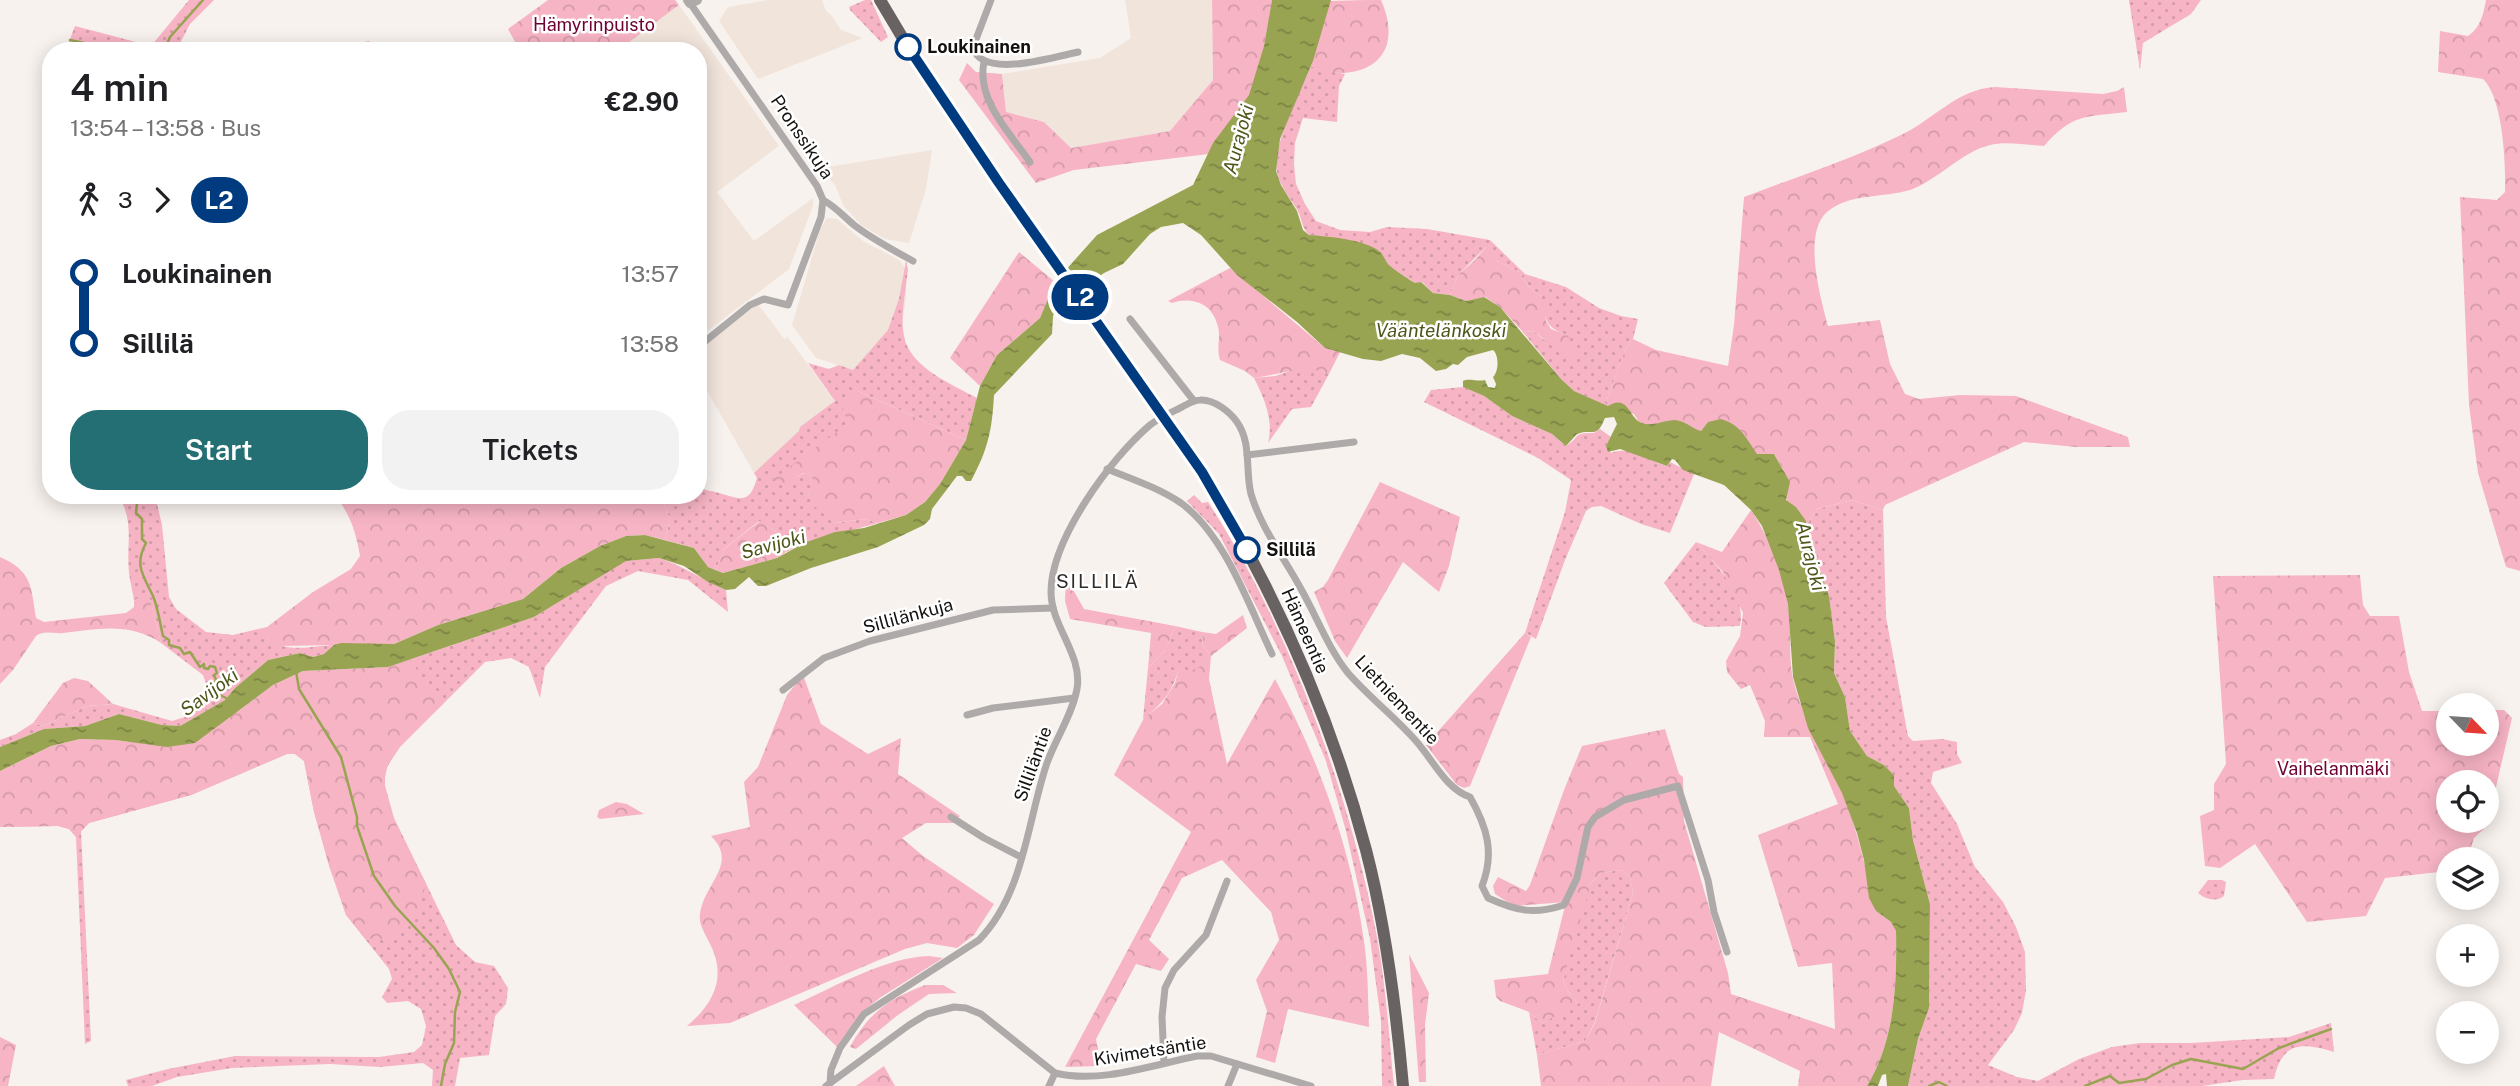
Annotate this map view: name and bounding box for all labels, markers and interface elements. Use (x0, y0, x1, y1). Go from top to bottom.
park label: Hämyrinpuisto (533, 14, 655, 35)
marker: Loukinainen (895, 34, 921, 60)
place label: Loukinainen (927, 36, 1031, 57)
text: 4 min (70, 65, 169, 110)
text: €2.90 (605, 86, 679, 117)
street label: Pronssikuja (767, 91, 838, 183)
water label: Aurajoki (1218, 102, 1258, 176)
text: 13:54 – 13:58 · Bus (70, 114, 261, 141)
icon: walk (70, 181, 108, 219)
icon: forward (143, 181, 181, 219)
text: 3 (118, 186, 133, 213)
text: L2 (205, 186, 234, 214)
text: Loukinainen (122, 258, 272, 289)
text: 13:57 (621, 260, 679, 287)
line badge: L2 (1048, 274, 1112, 320)
text: L2 (1065, 283, 1095, 311)
water label: Vääntelänkoski (1376, 319, 1506, 341)
text: Sillilä (122, 328, 194, 359)
text: 13:58 (620, 330, 679, 357)
button: Start (70, 410, 368, 490)
button: Tickets (382, 410, 679, 490)
water label: Aurajoki (1792, 519, 1830, 593)
water label: Savijoki (738, 525, 808, 563)
marker: Sillilä (1234, 537, 1260, 563)
place label: Sillilä (1266, 539, 1316, 560)
district label: SILLILÄ (1056, 570, 1140, 592)
street label: Hämeentie (1277, 585, 1334, 677)
street label: Sillilänkuja (860, 593, 955, 638)
street label: Lietniementie (1351, 651, 1444, 749)
water label: Savijoki (176, 663, 242, 720)
north arrow (2436, 693, 2499, 756)
map controls (2436, 693, 2499, 1064)
street label: Silliläntie (1009, 723, 1056, 804)
park label: Vaihelanmäki (2277, 758, 2389, 779)
button: locate (2436, 770, 2499, 833)
button: layers (2436, 847, 2499, 910)
button: + (2436, 924, 2499, 987)
button: − (2436, 1001, 2499, 1064)
street label: Kivimetsäntie (1092, 1031, 1208, 1070)

